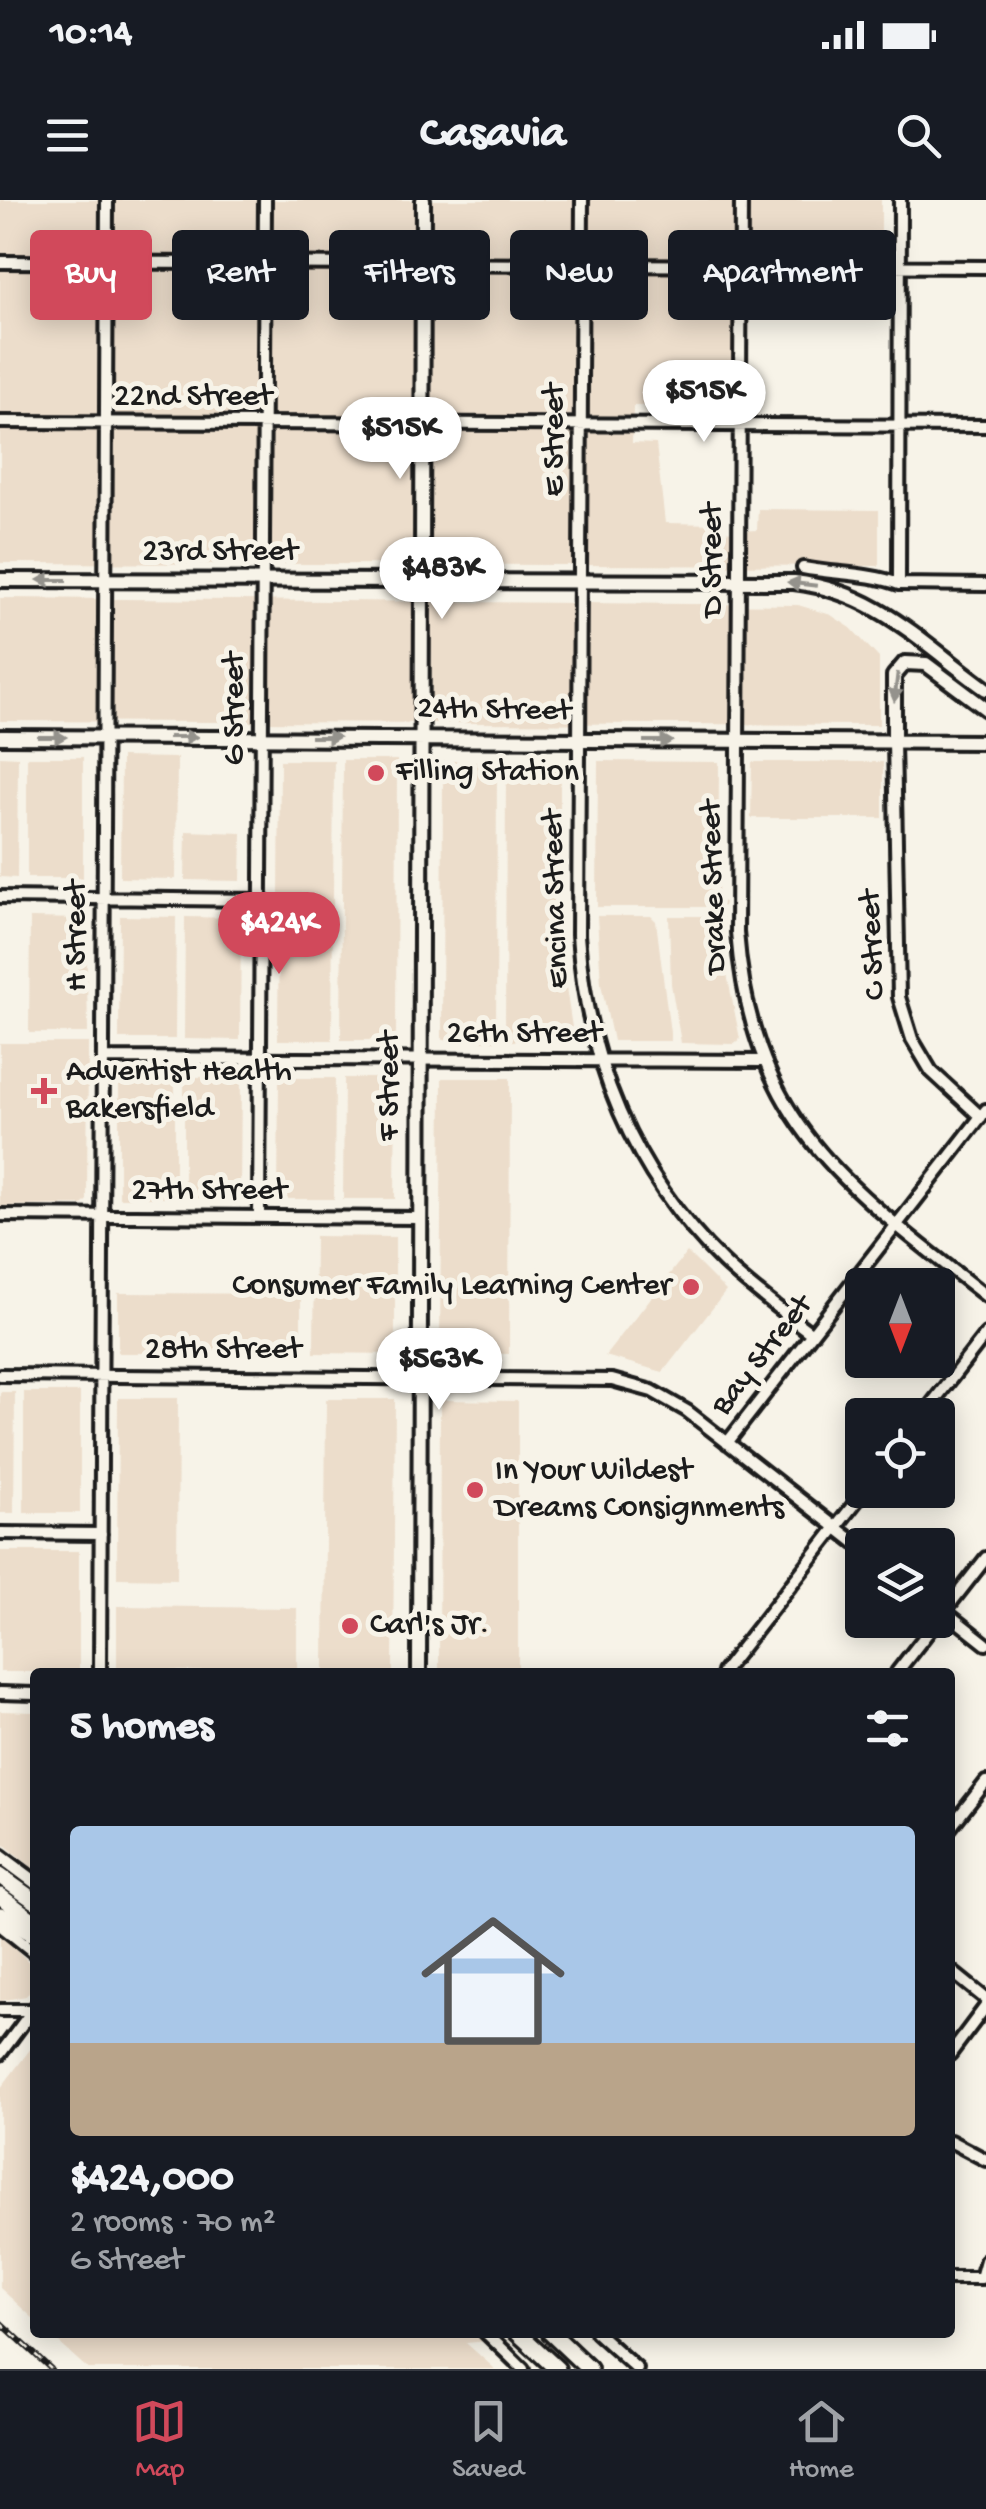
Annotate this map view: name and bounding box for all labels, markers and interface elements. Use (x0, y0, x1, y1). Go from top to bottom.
text: 10:14 (50, 13, 132, 57)
icon: menu (40, 108, 95, 163)
icon: search (891, 108, 946, 163)
text: Casavia (420, 109, 566, 162)
chip: Buy (30, 230, 152, 320)
chip: Rent (172, 230, 309, 320)
chip: Filters (329, 230, 490, 320)
chip: New (510, 230, 648, 320)
chip: Apartment (668, 230, 896, 320)
pin: $515K (634, 360, 774, 445)
text: $515K (665, 373, 743, 411)
street label: 22nd Street (114, 379, 275, 417)
street label: E Street (537, 381, 575, 496)
pin: $515K (330, 397, 470, 482)
text: $515K (361, 410, 439, 448)
street label: D Street (695, 500, 733, 619)
street label: 23rd Street (142, 534, 301, 572)
pin: $483K (372, 537, 512, 622)
text: $483K (401, 550, 483, 588)
one-way arrow (36, 572, 68, 588)
one-way arrow (786, 576, 818, 592)
street label: G Street (217, 650, 255, 766)
one-way arrow (888, 672, 904, 703)
street label: 24th Street (417, 691, 574, 731)
one-way arrow (37, 729, 69, 745)
one-way arrow (167, 729, 199, 745)
one-way arrow (310, 729, 342, 745)
one-way arrow (643, 733, 675, 749)
place label: Filling Station (395, 754, 579, 792)
marker: Filling Station (365, 762, 387, 784)
street label: Drake Street (693, 797, 737, 976)
street label: Encina Street (535, 806, 579, 989)
street label: H Street (59, 877, 97, 992)
street label: C Street (852, 886, 896, 1001)
pin: $424K (209, 892, 349, 977)
text: $424K (240, 905, 318, 943)
street label: 26th Street (446, 1016, 604, 1054)
street label: F Street (372, 1028, 410, 1142)
place label: Adventist Health Bakersfield (65, 1054, 292, 1129)
marker: Adventist Health Bakersfield (31, 1078, 57, 1104)
street label: 27th Street (131, 1173, 290, 1211)
place label: Consumer Family Learning Center (232, 1268, 674, 1306)
north arrow (845, 1268, 955, 1378)
map controls (845, 1268, 955, 1638)
marker: Consumer Family Learning Center (680, 1276, 702, 1298)
street label: Bay Street (703, 1286, 824, 1425)
pin: $563K (369, 1328, 509, 1413)
street label: 28th Street (145, 1332, 304, 1370)
text: $563K (398, 1341, 480, 1379)
button: locate (845, 1398, 955, 1508)
place label: In Your Wildest Dreams Consignments (493, 1453, 785, 1528)
marker: In Your Wildest Dreams Consignments (464, 1479, 486, 1501)
button: layers (845, 1528, 955, 1638)
place label: Carl's Jr. (370, 1607, 489, 1645)
marker: Carl's Jr. (339, 1615, 361, 1637)
icon: filters (860, 1701, 915, 1756)
text: 5 homes (70, 1704, 213, 1753)
icon: home (403, 1891, 583, 2071)
text: $424,000 (70, 2156, 234, 2205)
text: 2 rooms · 70 m² (70, 2205, 275, 2243)
text: G Street (70, 2243, 183, 2281)
tab: Map (132, 2394, 187, 2487)
tab: Saved (452, 2394, 524, 2487)
tab: Home (789, 2394, 854, 2487)

